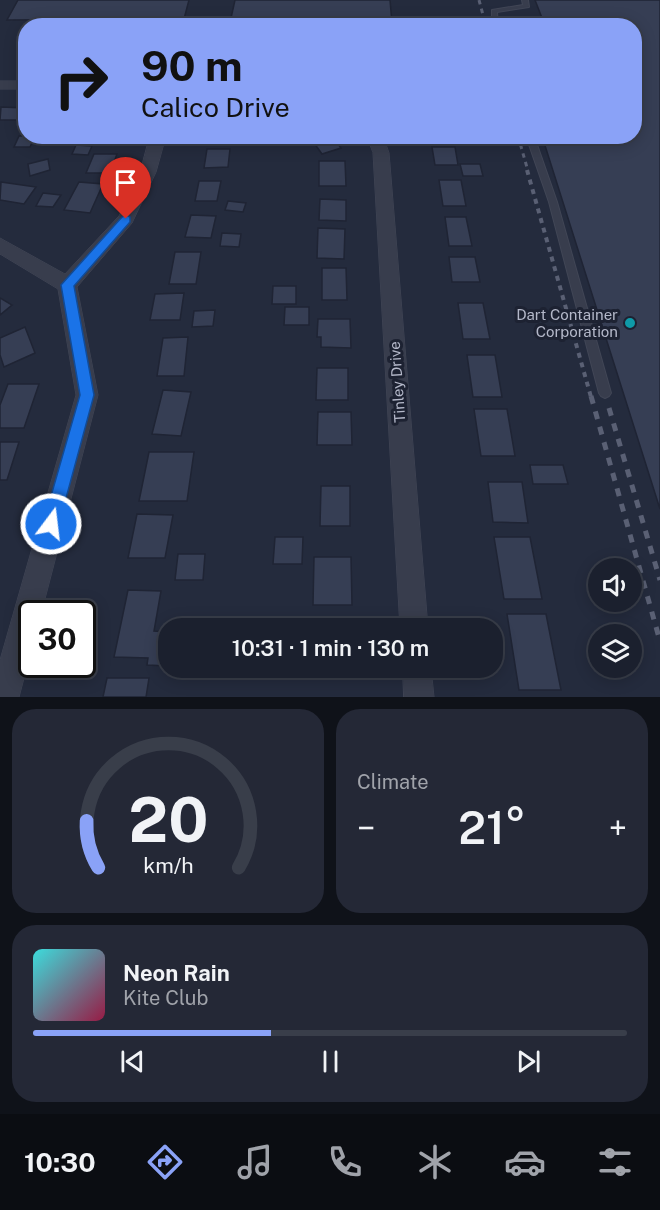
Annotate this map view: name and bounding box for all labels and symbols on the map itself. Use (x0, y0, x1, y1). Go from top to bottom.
pin (100, 157, 151, 219)
place label: Dart Container Corporation (516, 306, 618, 340)
marker: Dart Container Corporation (623, 316, 637, 330)
street label: Tinley Drive (386, 341, 408, 423)
position arrow (19, 492, 83, 556)
speed limit sign: 30 (18, 600, 96, 678)

